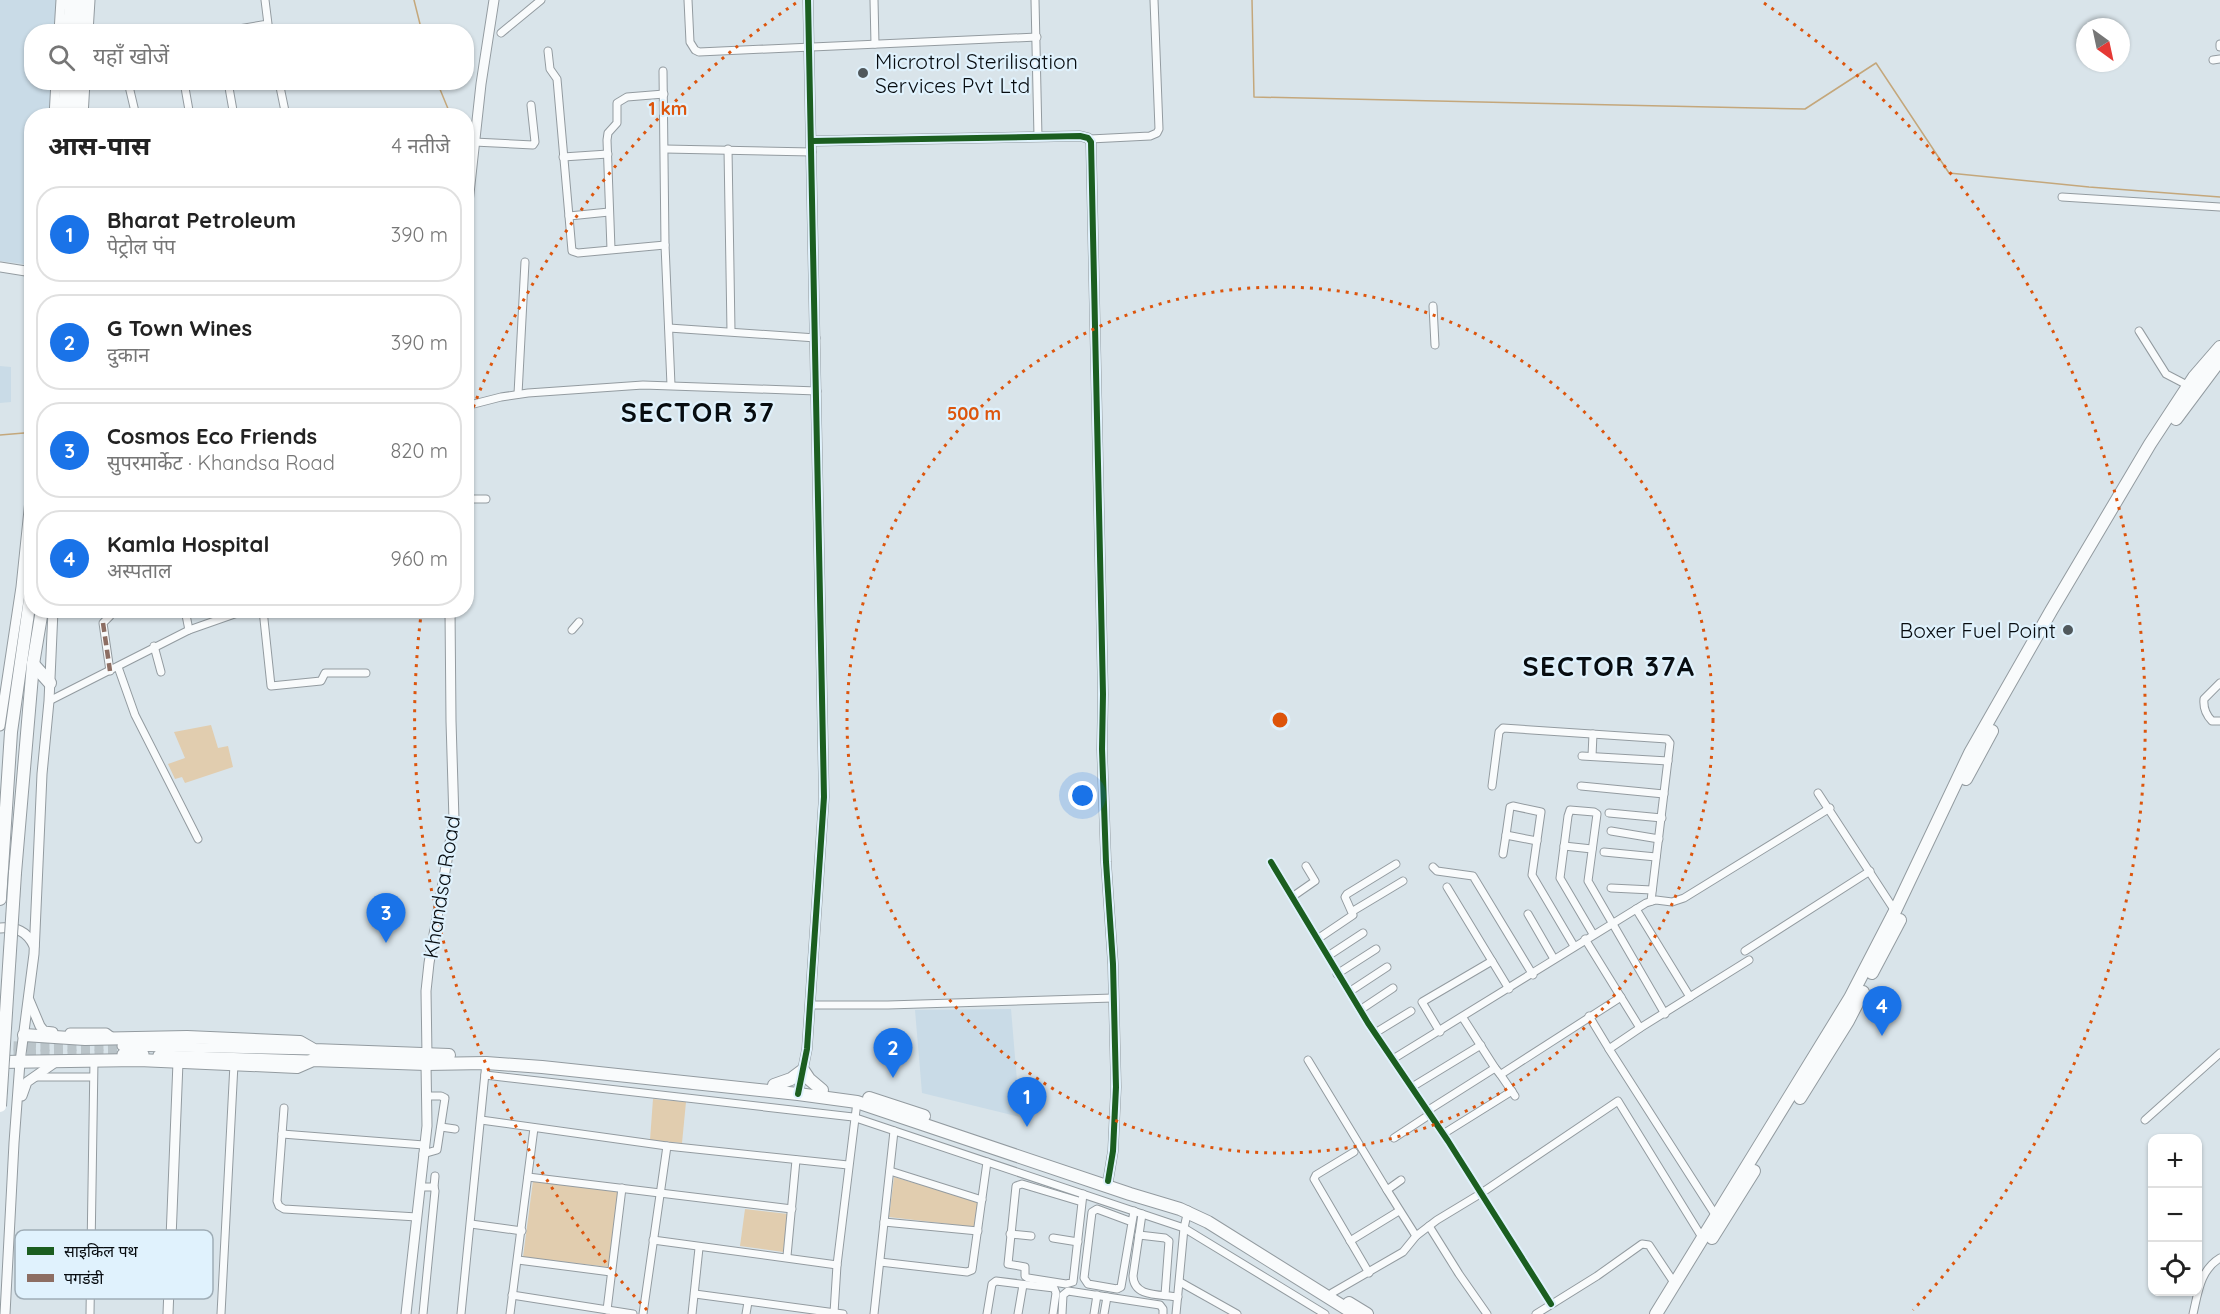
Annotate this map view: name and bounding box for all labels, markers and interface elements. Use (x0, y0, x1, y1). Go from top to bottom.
north arrow (2076, 18, 2130, 72)
search box (24, 24, 474, 90)
icon: search (45, 41, 78, 74)
text: यहाँ खोजें (93, 42, 169, 70)
place label: Microtrol Sterilisation Services Pvt Ltd (875, 48, 1078, 98)
marker: Microtrol Sterilisation Services Pvt Ltd (856, 66, 870, 80)
text: 1 km (649, 97, 687, 120)
text: आस-पास (48, 129, 150, 162)
text: 4 नतीजे (391, 133, 450, 158)
text: Bharat Petroleum (107, 206, 296, 234)
text: 1 (66, 222, 73, 247)
text: 390 m (391, 222, 448, 247)
text: पेट्रोल पंप (107, 234, 175, 259)
text: G Town Wines (107, 314, 252, 342)
text: 2 (64, 330, 75, 355)
text: 390 m (391, 330, 448, 355)
text: दुकान (107, 342, 149, 367)
district label: SECTOR 37 (621, 395, 775, 429)
text: 500 m (947, 402, 1001, 425)
text: Cosmos Eco Friends (107, 422, 317, 450)
text: 3 (64, 438, 75, 463)
text: 820 m (391, 438, 448, 463)
text: सुपरमार्केट · Khandsa Road (107, 450, 335, 475)
text: Kamla Hospital (107, 530, 269, 558)
text: 4 (64, 546, 75, 571)
text: 960 m (390, 546, 448, 571)
text: अस्पताल (107, 558, 172, 583)
place label: Boxer Fuel Point (1900, 617, 2056, 643)
marker: Boxer Fuel Point (2061, 623, 2075, 637)
district label: SECTOR 37A (1522, 649, 1696, 683)
centre of rings (1270, 710, 1290, 730)
your location (1068, 781, 1097, 810)
street label: Khandsa Road (417, 814, 465, 960)
pin: 3 (366, 894, 406, 943)
pin: 4 (1862, 986, 1902, 1036)
pin: 2 (874, 1028, 912, 1078)
pin: 1 (1008, 1078, 1046, 1127)
map controls (2148, 1134, 2202, 1296)
button: + (2148, 1134, 2202, 1188)
button: − (2148, 1188, 2202, 1242)
legend (15, 1230, 213, 1299)
text: साइकिल पथ (64, 1241, 139, 1261)
button: locate (2148, 1242, 2202, 1296)
text: पगडंडी (64, 1268, 104, 1288)

